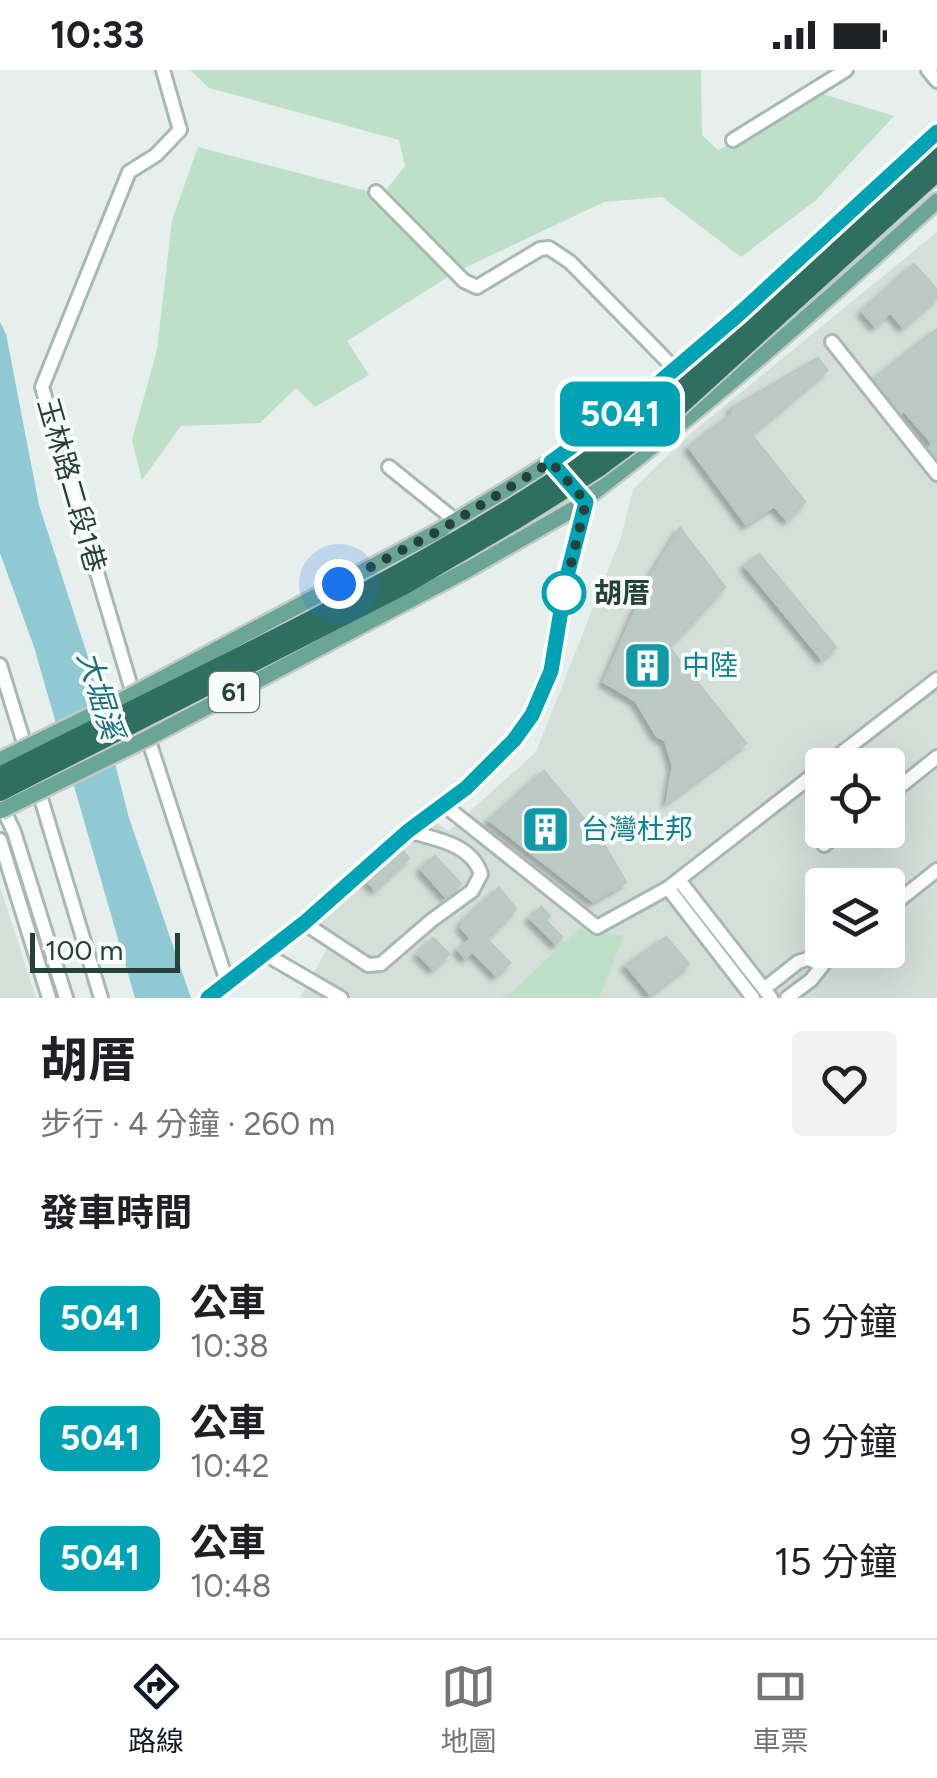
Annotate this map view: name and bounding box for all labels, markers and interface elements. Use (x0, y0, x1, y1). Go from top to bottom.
text: 10:33 (50, 12, 144, 58)
line badge: 5041 (550, 382, 690, 446)
text: 5041 (580, 393, 660, 435)
street label: 玉林路二段1巷 (31, 394, 113, 576)
your location (314, 559, 364, 609)
marker: 胡厝 (543, 572, 585, 614)
place label: 胡厝 (594, 576, 650, 610)
building icon: 中陸 (621, 639, 673, 691)
water label: 大堀溪 (70, 646, 132, 747)
place label: 中陸 (682, 648, 738, 682)
road number: 61 (209, 672, 259, 712)
map controls (805, 748, 905, 968)
button: locate (805, 748, 905, 848)
building icon: 台灣杜邦 (520, 803, 572, 855)
place label: 台灣杜邦 (581, 812, 693, 846)
button: layers (805, 868, 905, 968)
scale bar (30, 928, 180, 973)
text: 100 m (45, 933, 123, 967)
text: 胡厝 (40, 1031, 136, 1089)
button: heart (792, 1031, 897, 1136)
text: 步行 · 4 分鐘 · 260 m (40, 1105, 335, 1143)
text: 發車時間 (40, 1190, 192, 1236)
text: 公車 (190, 1280, 266, 1326)
text: 5041 (60, 1297, 140, 1339)
text: 5 分鐘 (790, 1299, 897, 1345)
text: 10:38 (190, 1327, 269, 1365)
text: 公車 (190, 1400, 266, 1446)
text: 5041 (60, 1417, 140, 1459)
text: 9 分鐘 (790, 1419, 897, 1465)
text: 10:42 (190, 1447, 270, 1485)
text: 公車 (190, 1520, 266, 1566)
text: 5041 (60, 1537, 140, 1579)
text: 15 分鐘 (774, 1539, 897, 1585)
text: 10:48 (190, 1567, 271, 1605)
tab: 路線 (128, 1659, 184, 1759)
tab: 地圖 (440, 1659, 497, 1759)
tab: 車票 (753, 1659, 809, 1759)

